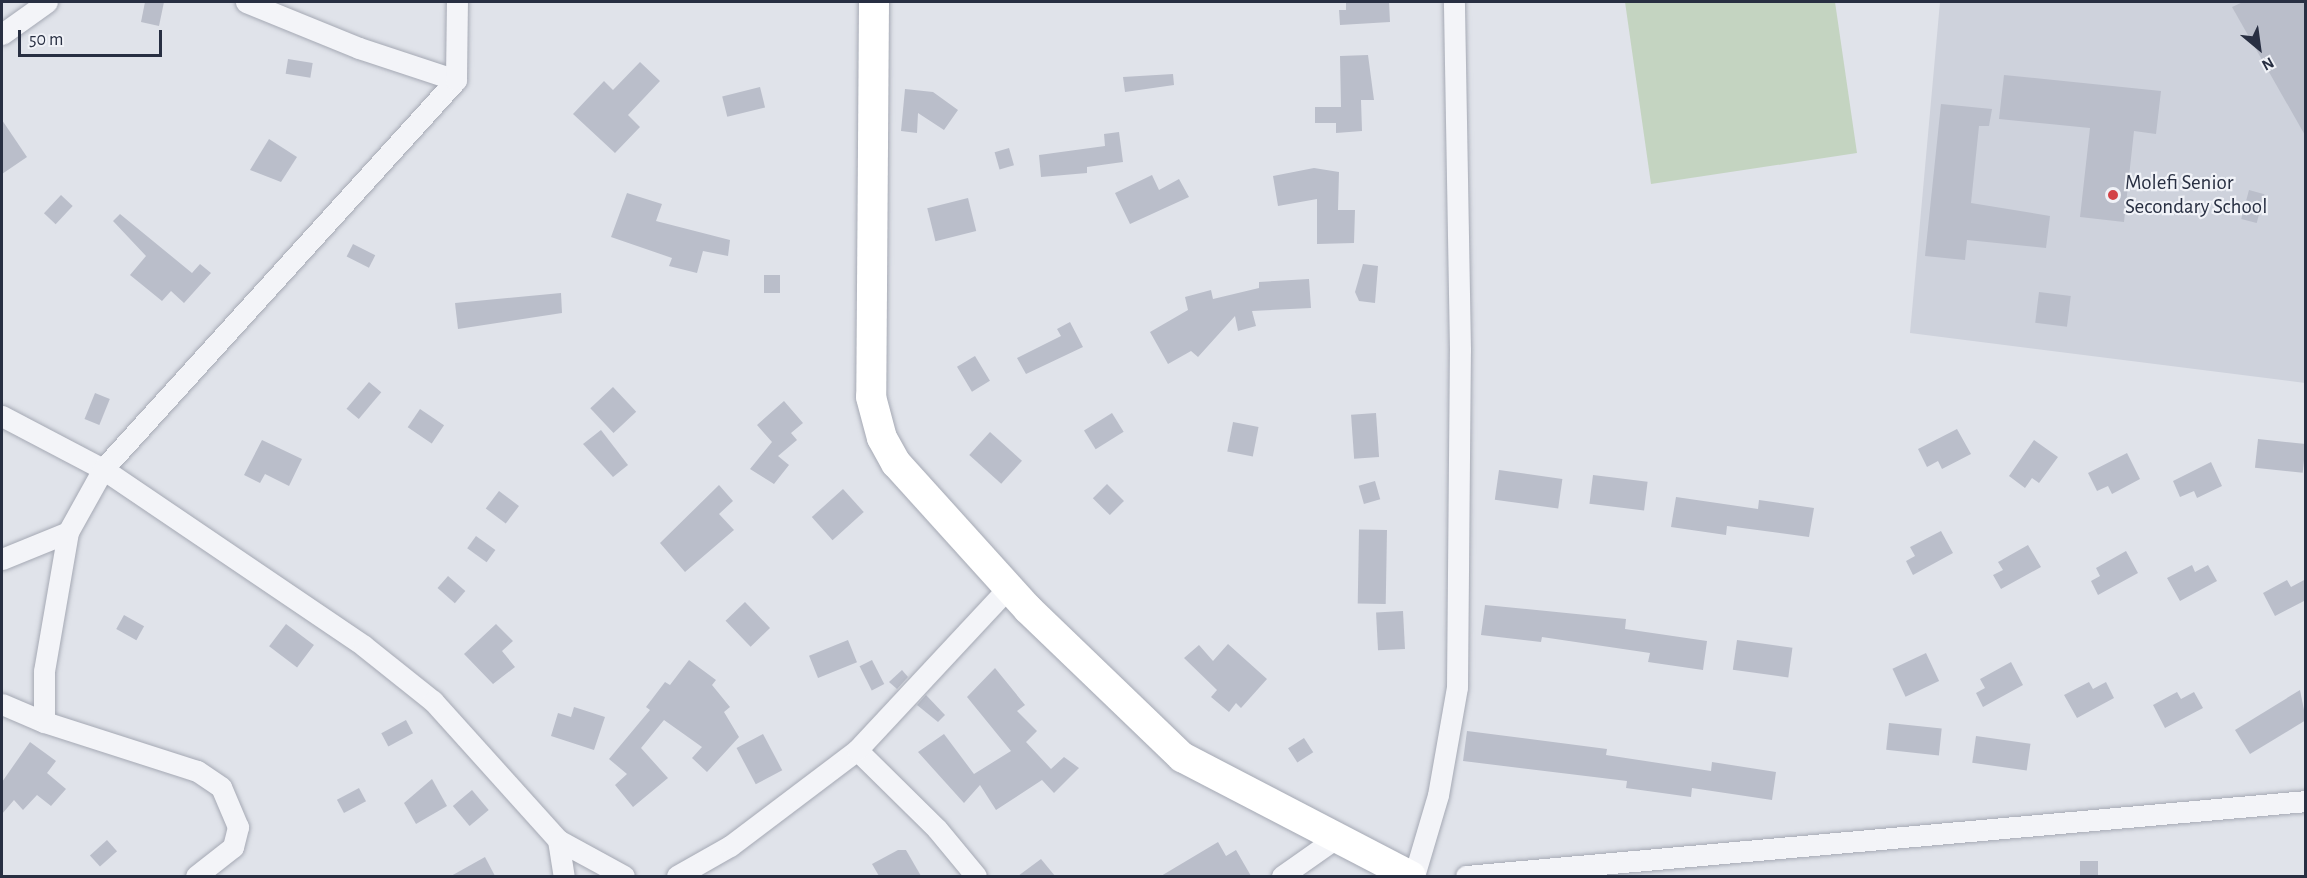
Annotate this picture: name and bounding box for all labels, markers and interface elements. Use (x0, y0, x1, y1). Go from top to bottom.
scale bar (21, 18, 165, 56)
north arrow (2229, 18, 2289, 78)
text: 50 m (29, 31, 63, 49)
text: N (2259, 54, 2276, 73)
place label: Molefi Senior Secondary School (2125, 170, 2267, 220)
marker: Molefi Senior Secondary School (2106, 188, 2120, 202)

